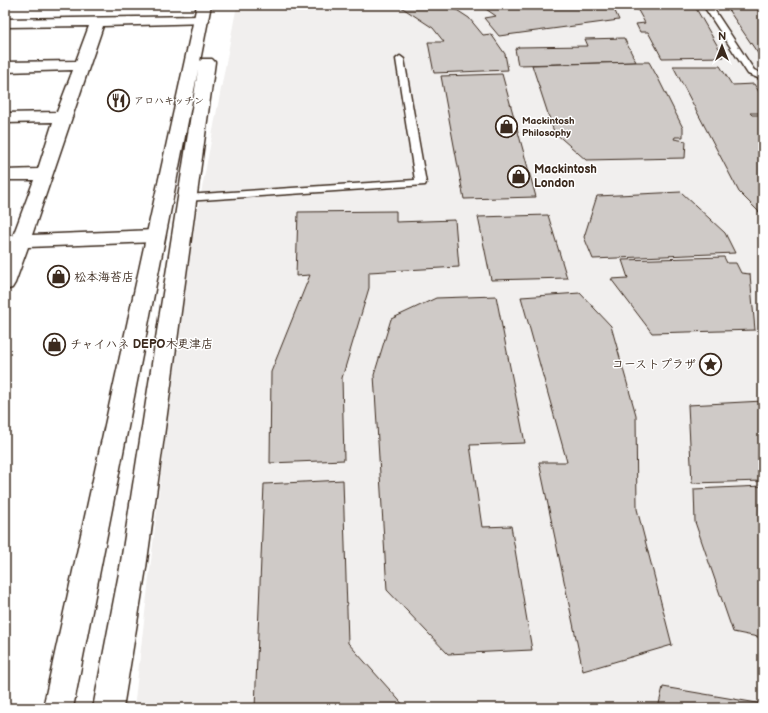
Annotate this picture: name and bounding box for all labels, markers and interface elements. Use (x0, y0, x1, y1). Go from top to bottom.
north arrow (702, 26, 742, 66)
text: N (718, 30, 726, 43)
restaurant icon: アロハキッチン (105, 88, 131, 114)
place label: アロハキッチン (134, 95, 204, 107)
shop icon: Mackintosh Philosophy (493, 114, 519, 140)
place label: Mackintosh Philosophy (522, 115, 574, 139)
place label: Mackintosh London (534, 162, 597, 191)
shop icon: Mackintosh London (505, 163, 531, 189)
shop icon: 松本海苔店 (45, 264, 71, 290)
place label: 松本海苔店 (74, 270, 134, 285)
shop icon: チャイハネ DEPO木更津店 (42, 331, 68, 357)
place label: チャイハネ DEPO木更津店 (70, 337, 213, 352)
place icon: コーストプラザ (698, 351, 724, 377)
place label: コーストプラザ (612, 357, 696, 372)

